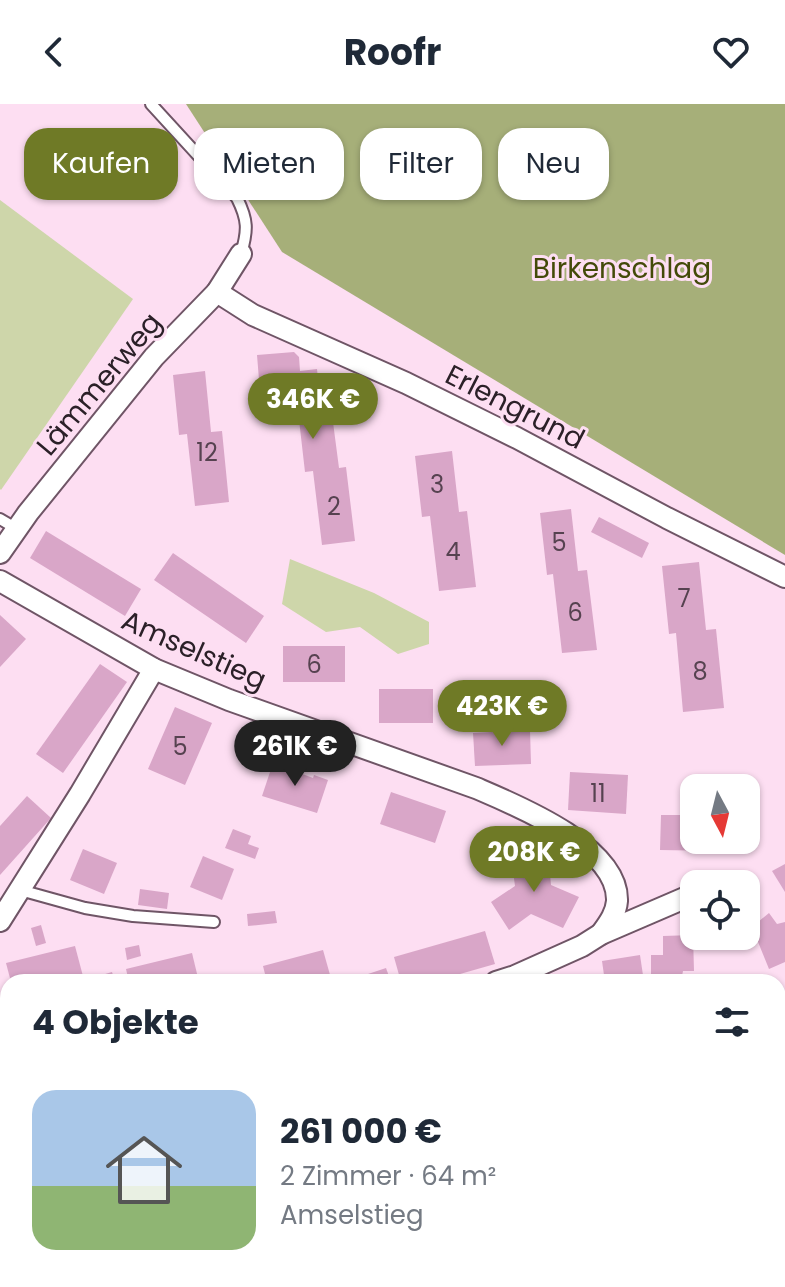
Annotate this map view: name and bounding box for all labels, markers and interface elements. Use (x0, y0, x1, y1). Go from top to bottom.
text: Roofr (344, 27, 441, 78)
icon: back (32, 30, 76, 74)
icon: heart (709, 30, 753, 74)
chip: Kaufen (24, 128, 178, 200)
chip: Mieten (194, 128, 344, 200)
chip: Filter (360, 128, 482, 200)
chip: Neu (498, 128, 609, 200)
park label: Birkenschlag (533, 249, 711, 288)
street label: Lämmerweg (28, 304, 170, 464)
street label: Erlengrund (439, 355, 591, 459)
pin: 346K € (248, 373, 378, 441)
text: 346K € (266, 381, 360, 417)
house number: 12 (196, 436, 218, 469)
house number: 3 (430, 468, 444, 501)
house number: 2 (327, 490, 341, 523)
house number: 5 (551, 526, 567, 559)
house number: 4 (445, 535, 461, 568)
house number: 7 (677, 582, 691, 615)
house number: 6 (567, 596, 583, 629)
street label: Amselstieg (115, 601, 273, 699)
house number: 6 (306, 648, 322, 681)
house number: 8 (692, 655, 708, 688)
pin: 423K € (437, 680, 567, 748)
text: 423K € (456, 688, 548, 724)
pin: 261K € (230, 720, 360, 788)
text: 261K € (252, 728, 338, 764)
house number: 5 (172, 730, 188, 763)
north arrow (680, 774, 760, 854)
map controls (680, 774, 760, 950)
house number: 11 (590, 777, 606, 810)
pin: 208K € (469, 826, 599, 894)
text: 208K € (488, 834, 580, 870)
button: locate (680, 870, 760, 950)
text: 4 Objekte (32, 998, 199, 1046)
icon: filters (710, 1000, 754, 1044)
text: 261 000 € (280, 1107, 442, 1155)
icon: home (96, 1122, 192, 1218)
text: 2 Zimmer · 64 m² (280, 1158, 496, 1194)
text: Amselstieg (280, 1197, 424, 1233)

